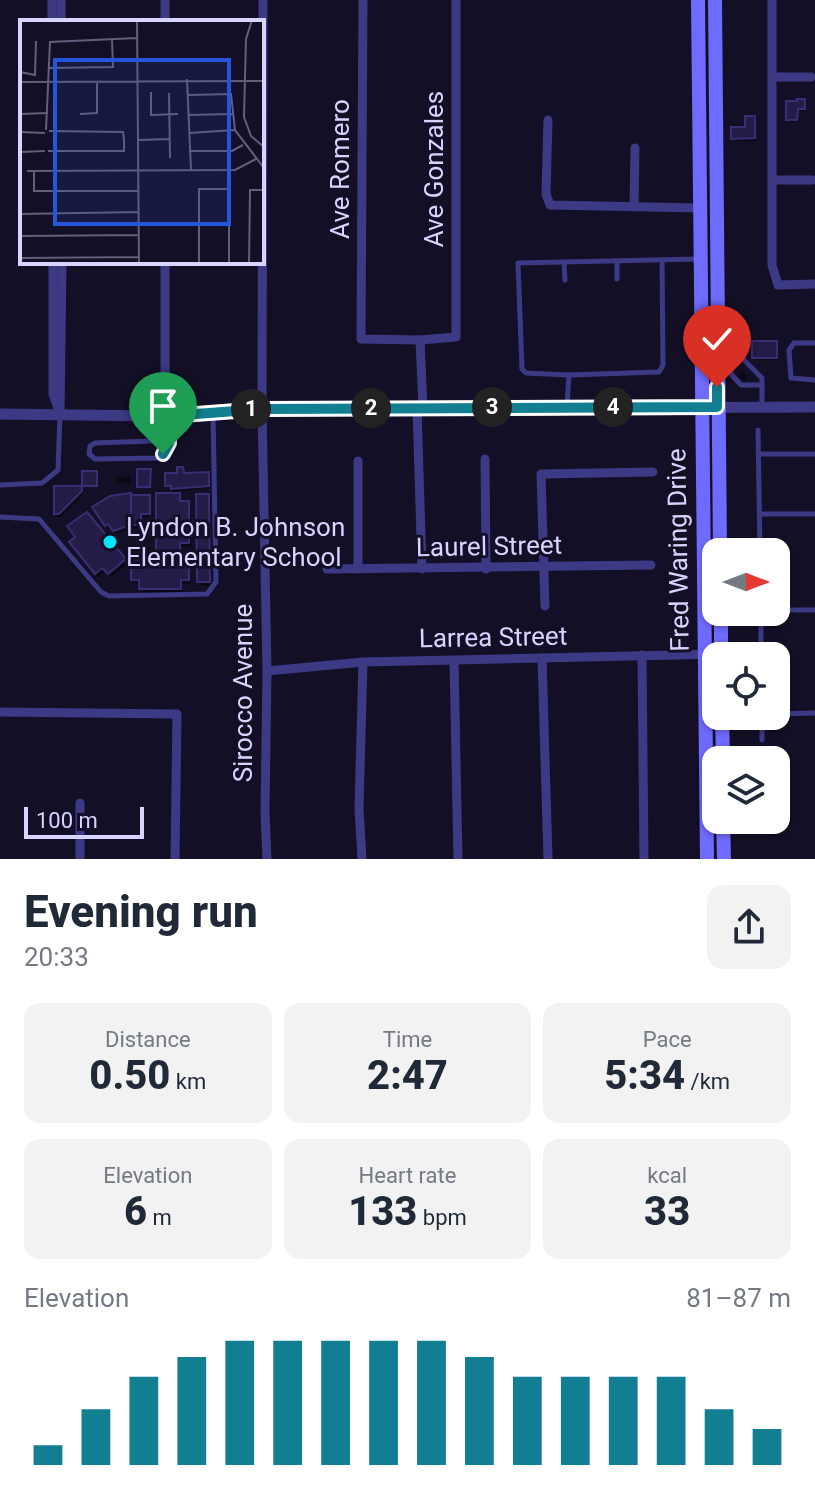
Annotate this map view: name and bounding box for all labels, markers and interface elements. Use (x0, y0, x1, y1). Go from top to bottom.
inset map (20, 20, 264, 264)
street label: Ave Gonzales (419, 91, 449, 247)
street label: Ave Romero (325, 99, 355, 239)
pin (683, 305, 751, 387)
icon: check (695, 317, 739, 361)
pin (129, 372, 197, 454)
icon: arrive (141, 384, 185, 428)
pin: 3 (472, 387, 512, 427)
pin: 4 (593, 387, 633, 427)
pin: 2 (351, 388, 391, 428)
pin: 1 (231, 389, 271, 429)
text: 3 (486, 394, 498, 419)
text: 4 (607, 394, 619, 419)
text: 2 (365, 395, 377, 420)
text: 1 (245, 396, 257, 421)
street label: Fred Waring Drive (661, 448, 695, 652)
place label: Lyndon B. Johnson Elementary School (126, 512, 345, 572)
street label: Laurel Street (416, 530, 562, 562)
marker: Lyndon B. Johnson Elementary School (101, 533, 119, 551)
north arrow (702, 538, 790, 626)
map controls (702, 538, 790, 834)
street label: Sirocco Avenue (228, 604, 258, 782)
street label: Larrea Street (418, 621, 568, 653)
button: locate (702, 642, 790, 730)
button: layers (702, 746, 790, 834)
scale bar (24, 803, 144, 839)
text: 100 m (36, 808, 98, 833)
button: share (707, 885, 791, 969)
text: Evening run (24, 886, 258, 938)
text: 20:33 (24, 942, 89, 972)
text: Distance (105, 1027, 191, 1052)
text: Time (383, 1027, 432, 1052)
text: Pace (643, 1027, 692, 1052)
text: 0.50 (89, 1052, 170, 1099)
text: 2:47 (367, 1052, 448, 1099)
text: 5:34 (604, 1052, 685, 1099)
text: km (170, 1069, 206, 1094)
text: /km (685, 1069, 730, 1094)
text: Elevation (103, 1163, 192, 1188)
text: Heart rate (359, 1163, 456, 1188)
text: kcal (647, 1163, 687, 1188)
text: 6 (124, 1188, 147, 1235)
text: 133 (348, 1188, 417, 1235)
text: 33 (644, 1188, 690, 1235)
text: m (147, 1205, 172, 1230)
text: bpm (417, 1205, 467, 1230)
text: Elevation (24, 1283, 129, 1313)
text: 81–87 m (686, 1283, 791, 1313)

